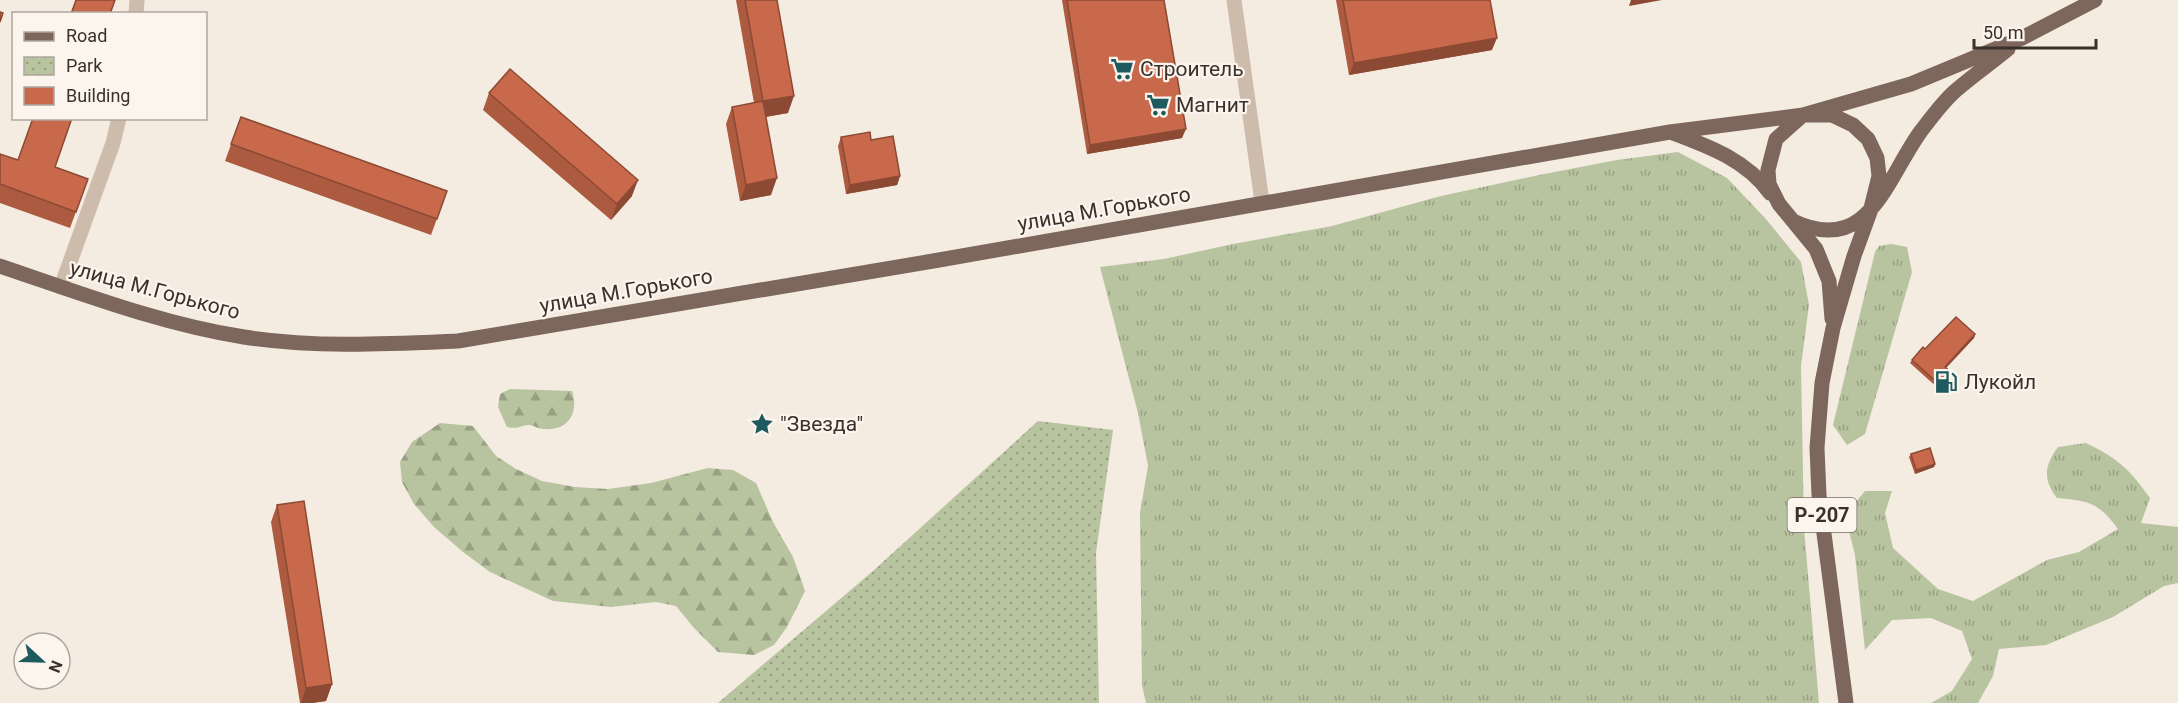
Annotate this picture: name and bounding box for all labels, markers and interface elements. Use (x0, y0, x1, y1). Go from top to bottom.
legend (12, 12, 207, 120)
scale bar (1974, 12, 2096, 50)
text: 50 m (1983, 22, 2023, 43)
text: Road (66, 25, 107, 46)
text: Park (66, 55, 103, 76)
supermarket icon: Строитель (1109, 56, 1135, 82)
place label: Строитель (1140, 57, 1244, 81)
text: Building (66, 85, 130, 106)
supermarket icon: Магнит (1145, 92, 1171, 118)
place label: Магнит (1176, 93, 1249, 117)
street label: улица М.Горького (1016, 182, 1192, 236)
street label: улица М.Горького (67, 256, 243, 324)
street label: улица М.Горького (538, 264, 714, 318)
fuel station icon: Лукойл (1933, 369, 1959, 395)
place label: Лукойл (1964, 370, 2036, 394)
place icon: "Звезда" (749, 411, 775, 437)
place label: "Звезда" (780, 412, 863, 436)
road number: Р-207 (1788, 498, 1856, 532)
north arrow (12, 631, 72, 691)
text: N (45, 658, 66, 675)

